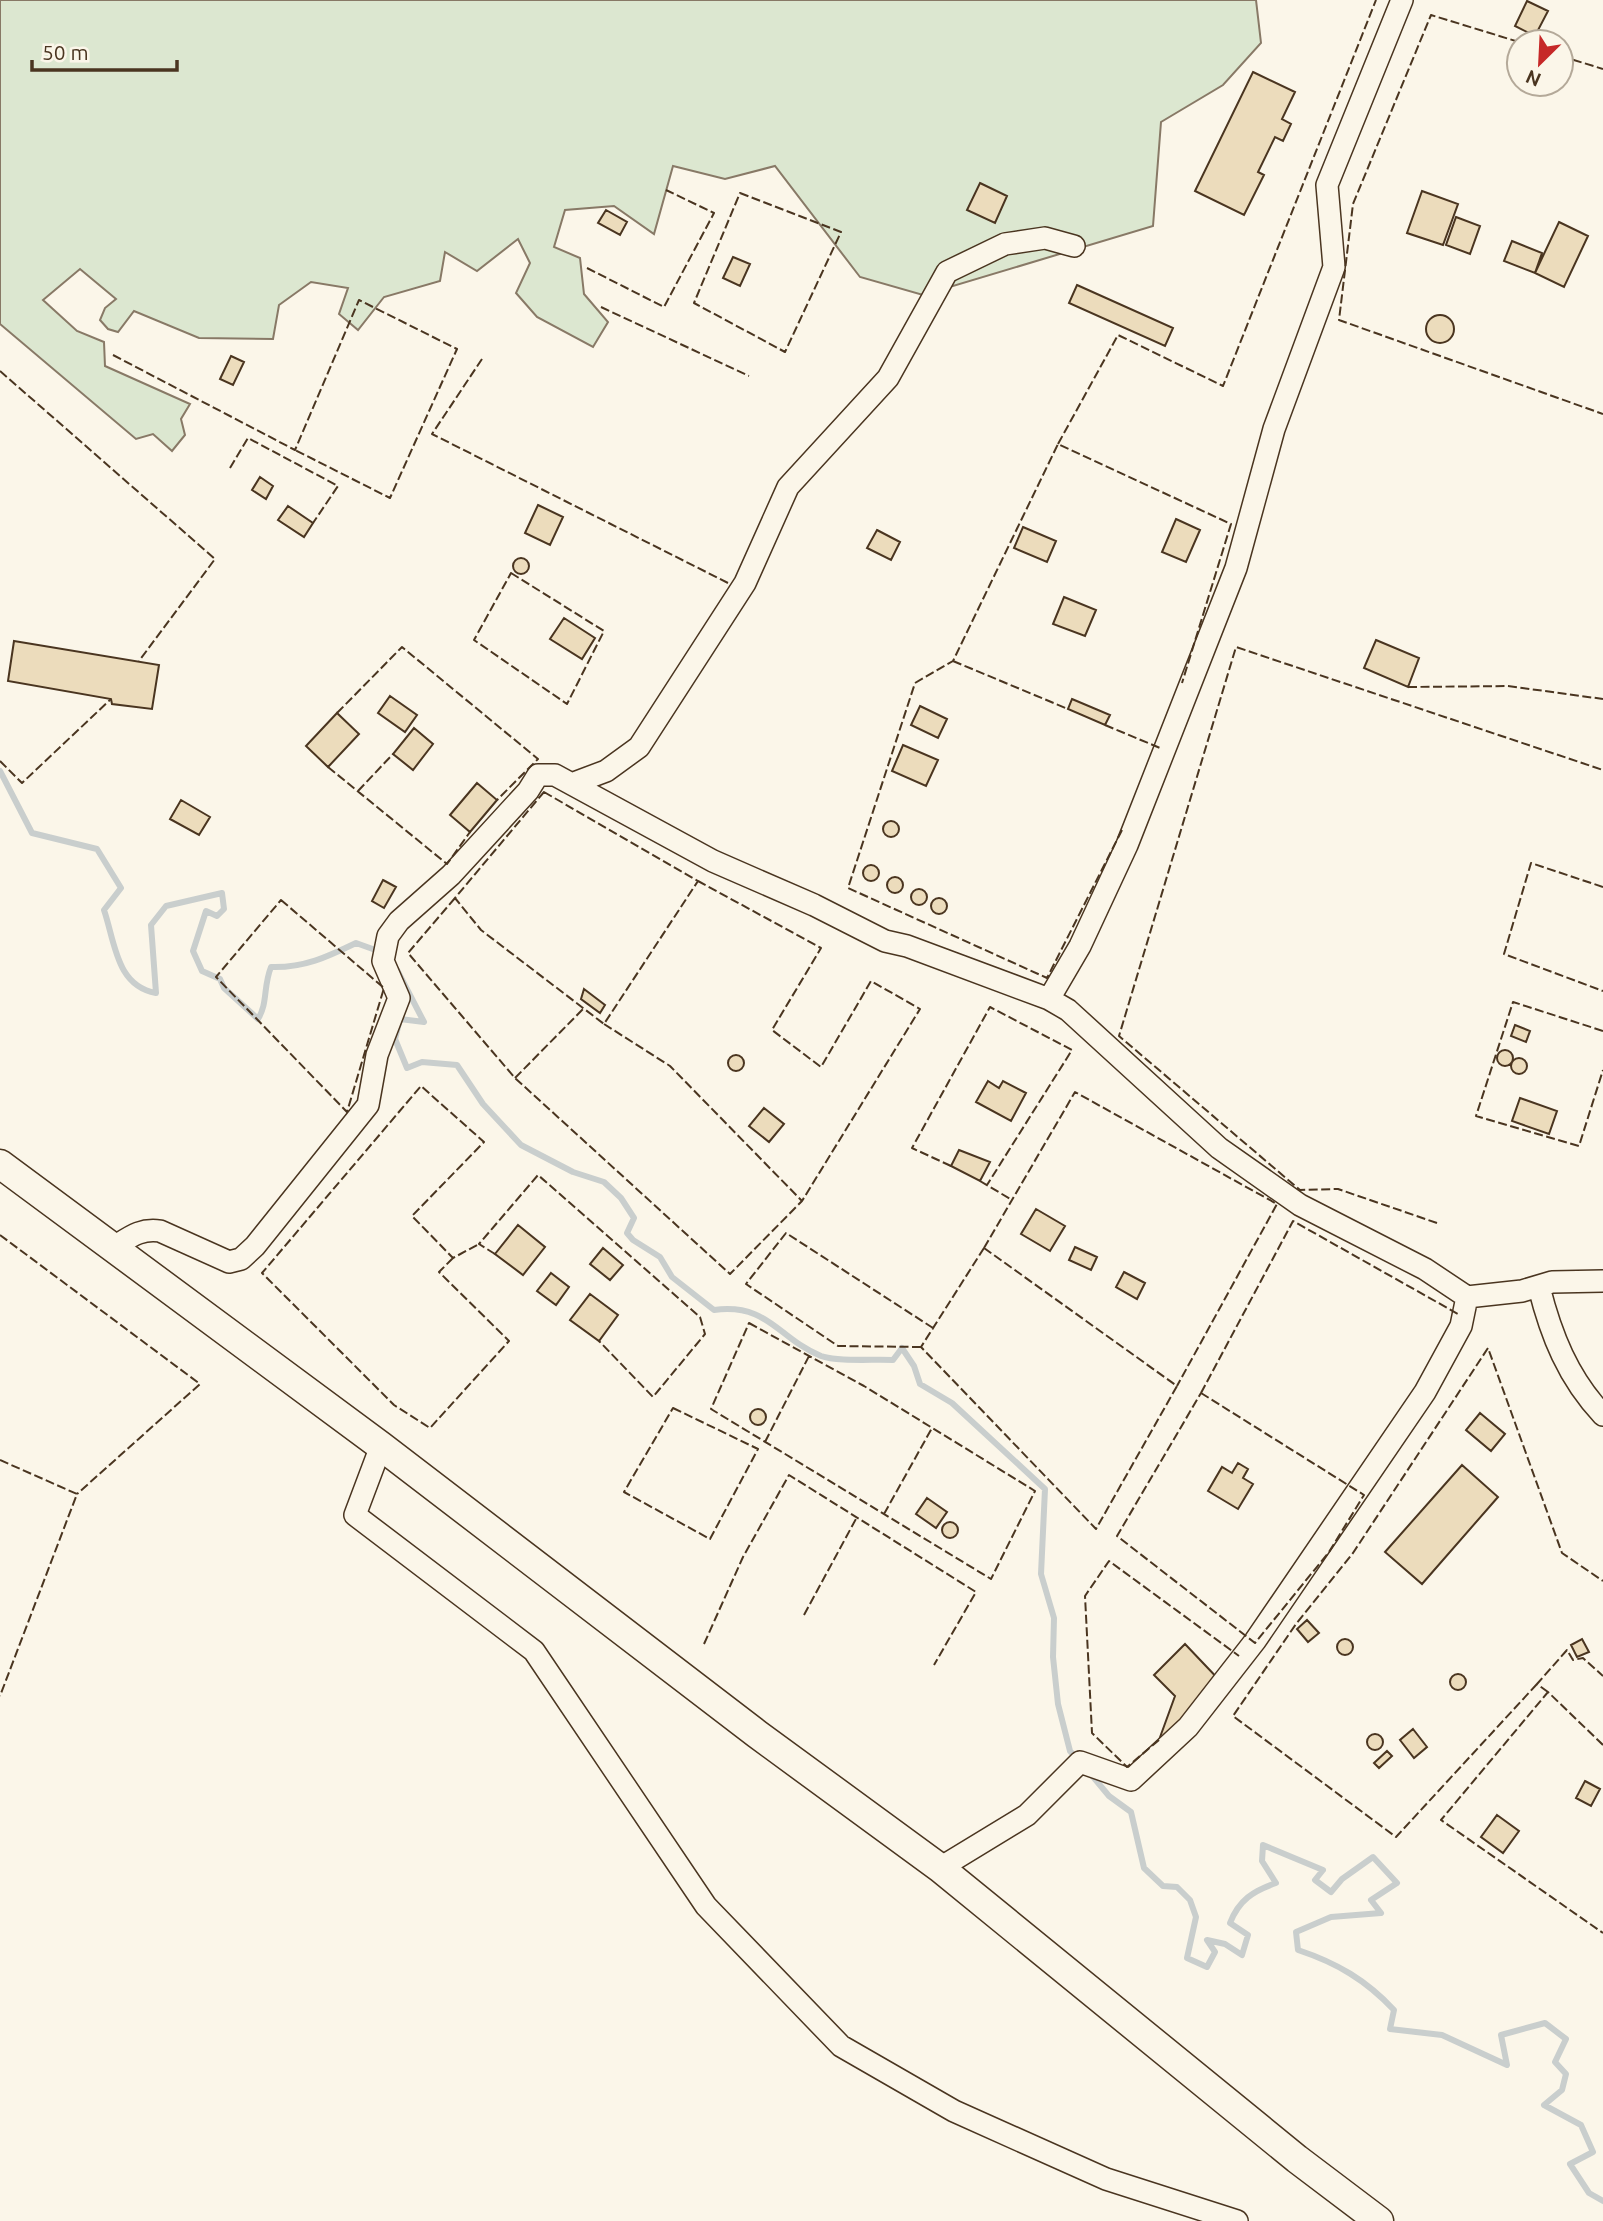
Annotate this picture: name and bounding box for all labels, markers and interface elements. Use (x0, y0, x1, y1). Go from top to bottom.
scale bar (32, 28, 177, 72)
north arrow (1505, 28, 1575, 98)
text: 50 m (42, 40, 89, 64)
text: N (1522, 66, 1544, 91)

